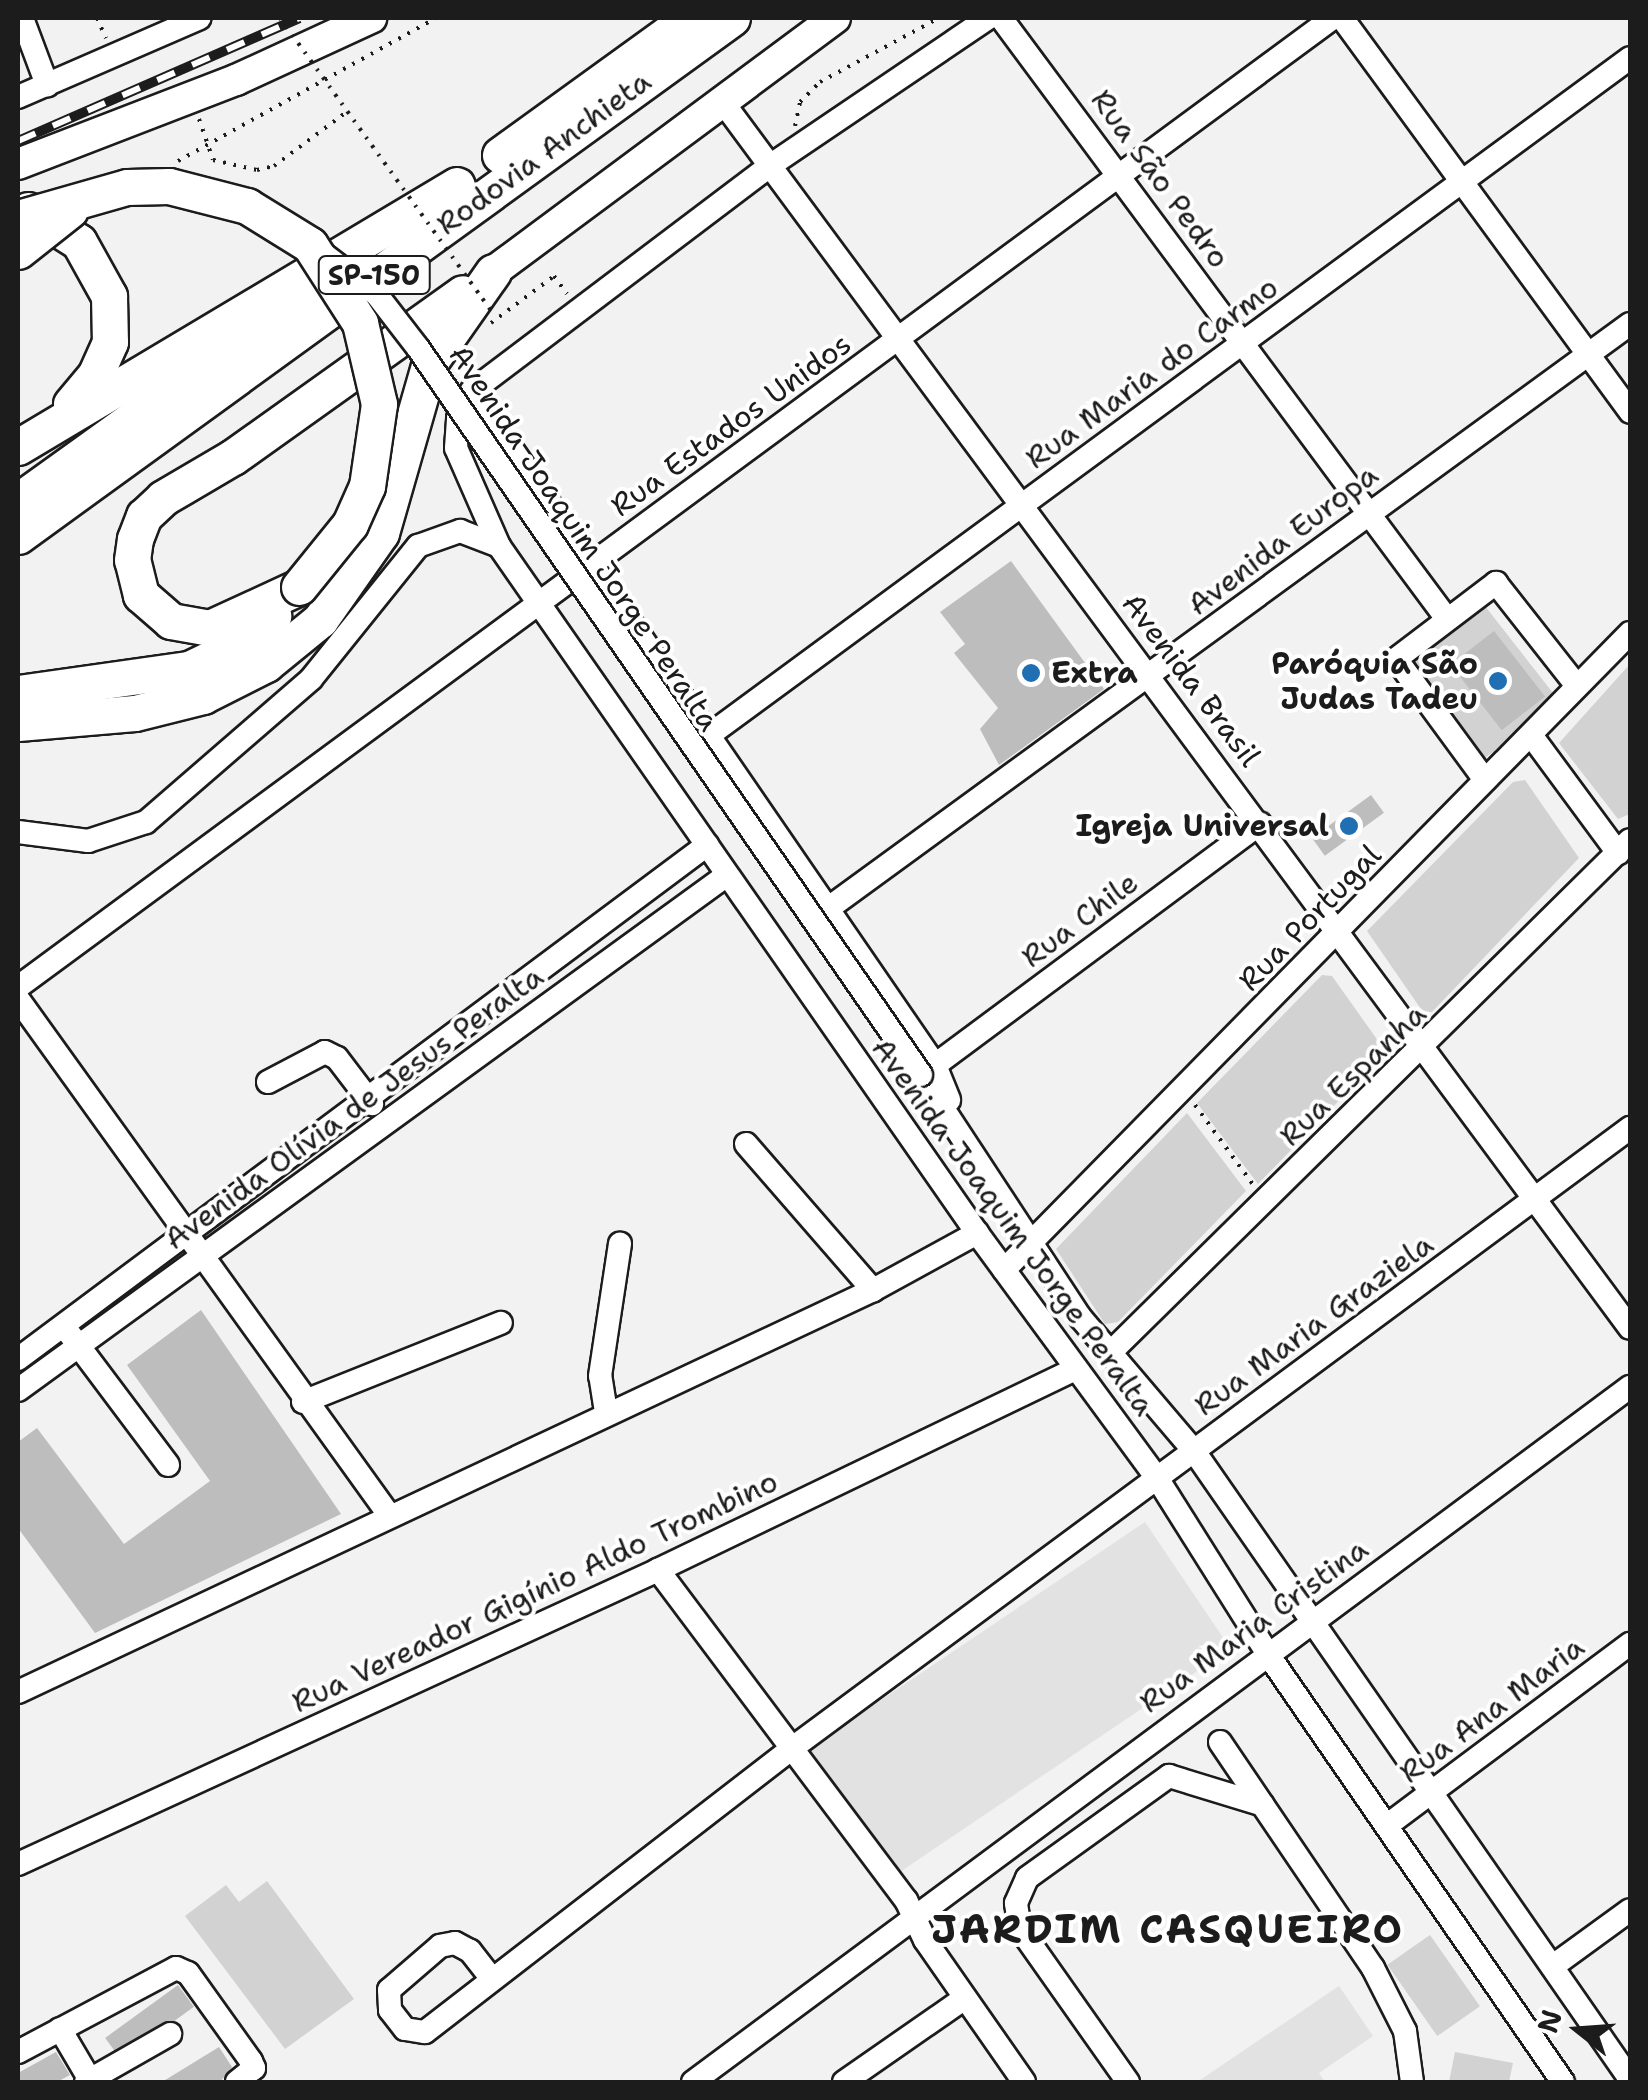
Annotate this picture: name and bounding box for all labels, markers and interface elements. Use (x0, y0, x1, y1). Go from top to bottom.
street label: Rodovia Anchieta (430, 63, 658, 243)
street label: Rua São Pedro (1083, 83, 1237, 275)
road number: SP-150 (316, 252, 432, 298)
street label: Rua Maria do Carmo (1019, 269, 1285, 477)
street label: Rua Estados Unidos (604, 326, 858, 524)
street label: Avenida Joaquim Jorge Peralta (441, 338, 727, 738)
street label: Avenida Europa (1181, 457, 1385, 623)
street label: Avenida Brasil (1114, 586, 1268, 774)
place label: Paróquia São Judas Tadeu (1271, 646, 1478, 716)
place label: Extra (1051, 655, 1138, 691)
marker: Extra (1020, 662, 1042, 684)
marker: Paróquia São Judas Tadeu (1487, 670, 1509, 692)
place label: Igreja Universal (1076, 808, 1329, 844)
marker: Igreja Universal (1338, 815, 1360, 837)
street label: Rua Portugal (1231, 837, 1389, 999)
street label: Rua Chile (1015, 865, 1145, 975)
street label: Avenida Olívia de Jesus Peralta (158, 958, 550, 1258)
street label: Rua Espanha (1272, 996, 1434, 1154)
street label: Avenida Joaquim Jorge Peralta (864, 1031, 1162, 1423)
street label: Rua Maria Graziela (1188, 1226, 1440, 1424)
street label: Rua Vereador Gigínio Aldo Trombino (286, 1463, 784, 1721)
street label: Rua Maria Cristina (1133, 1531, 1375, 1721)
street label: Rua Ana Maria (1393, 1629, 1591, 1791)
district label: JARDIM CASQUEIRO (931, 1905, 1405, 1953)
north arrow (1528, 1980, 1628, 2080)
text: N (1528, 2005, 1571, 2037)

